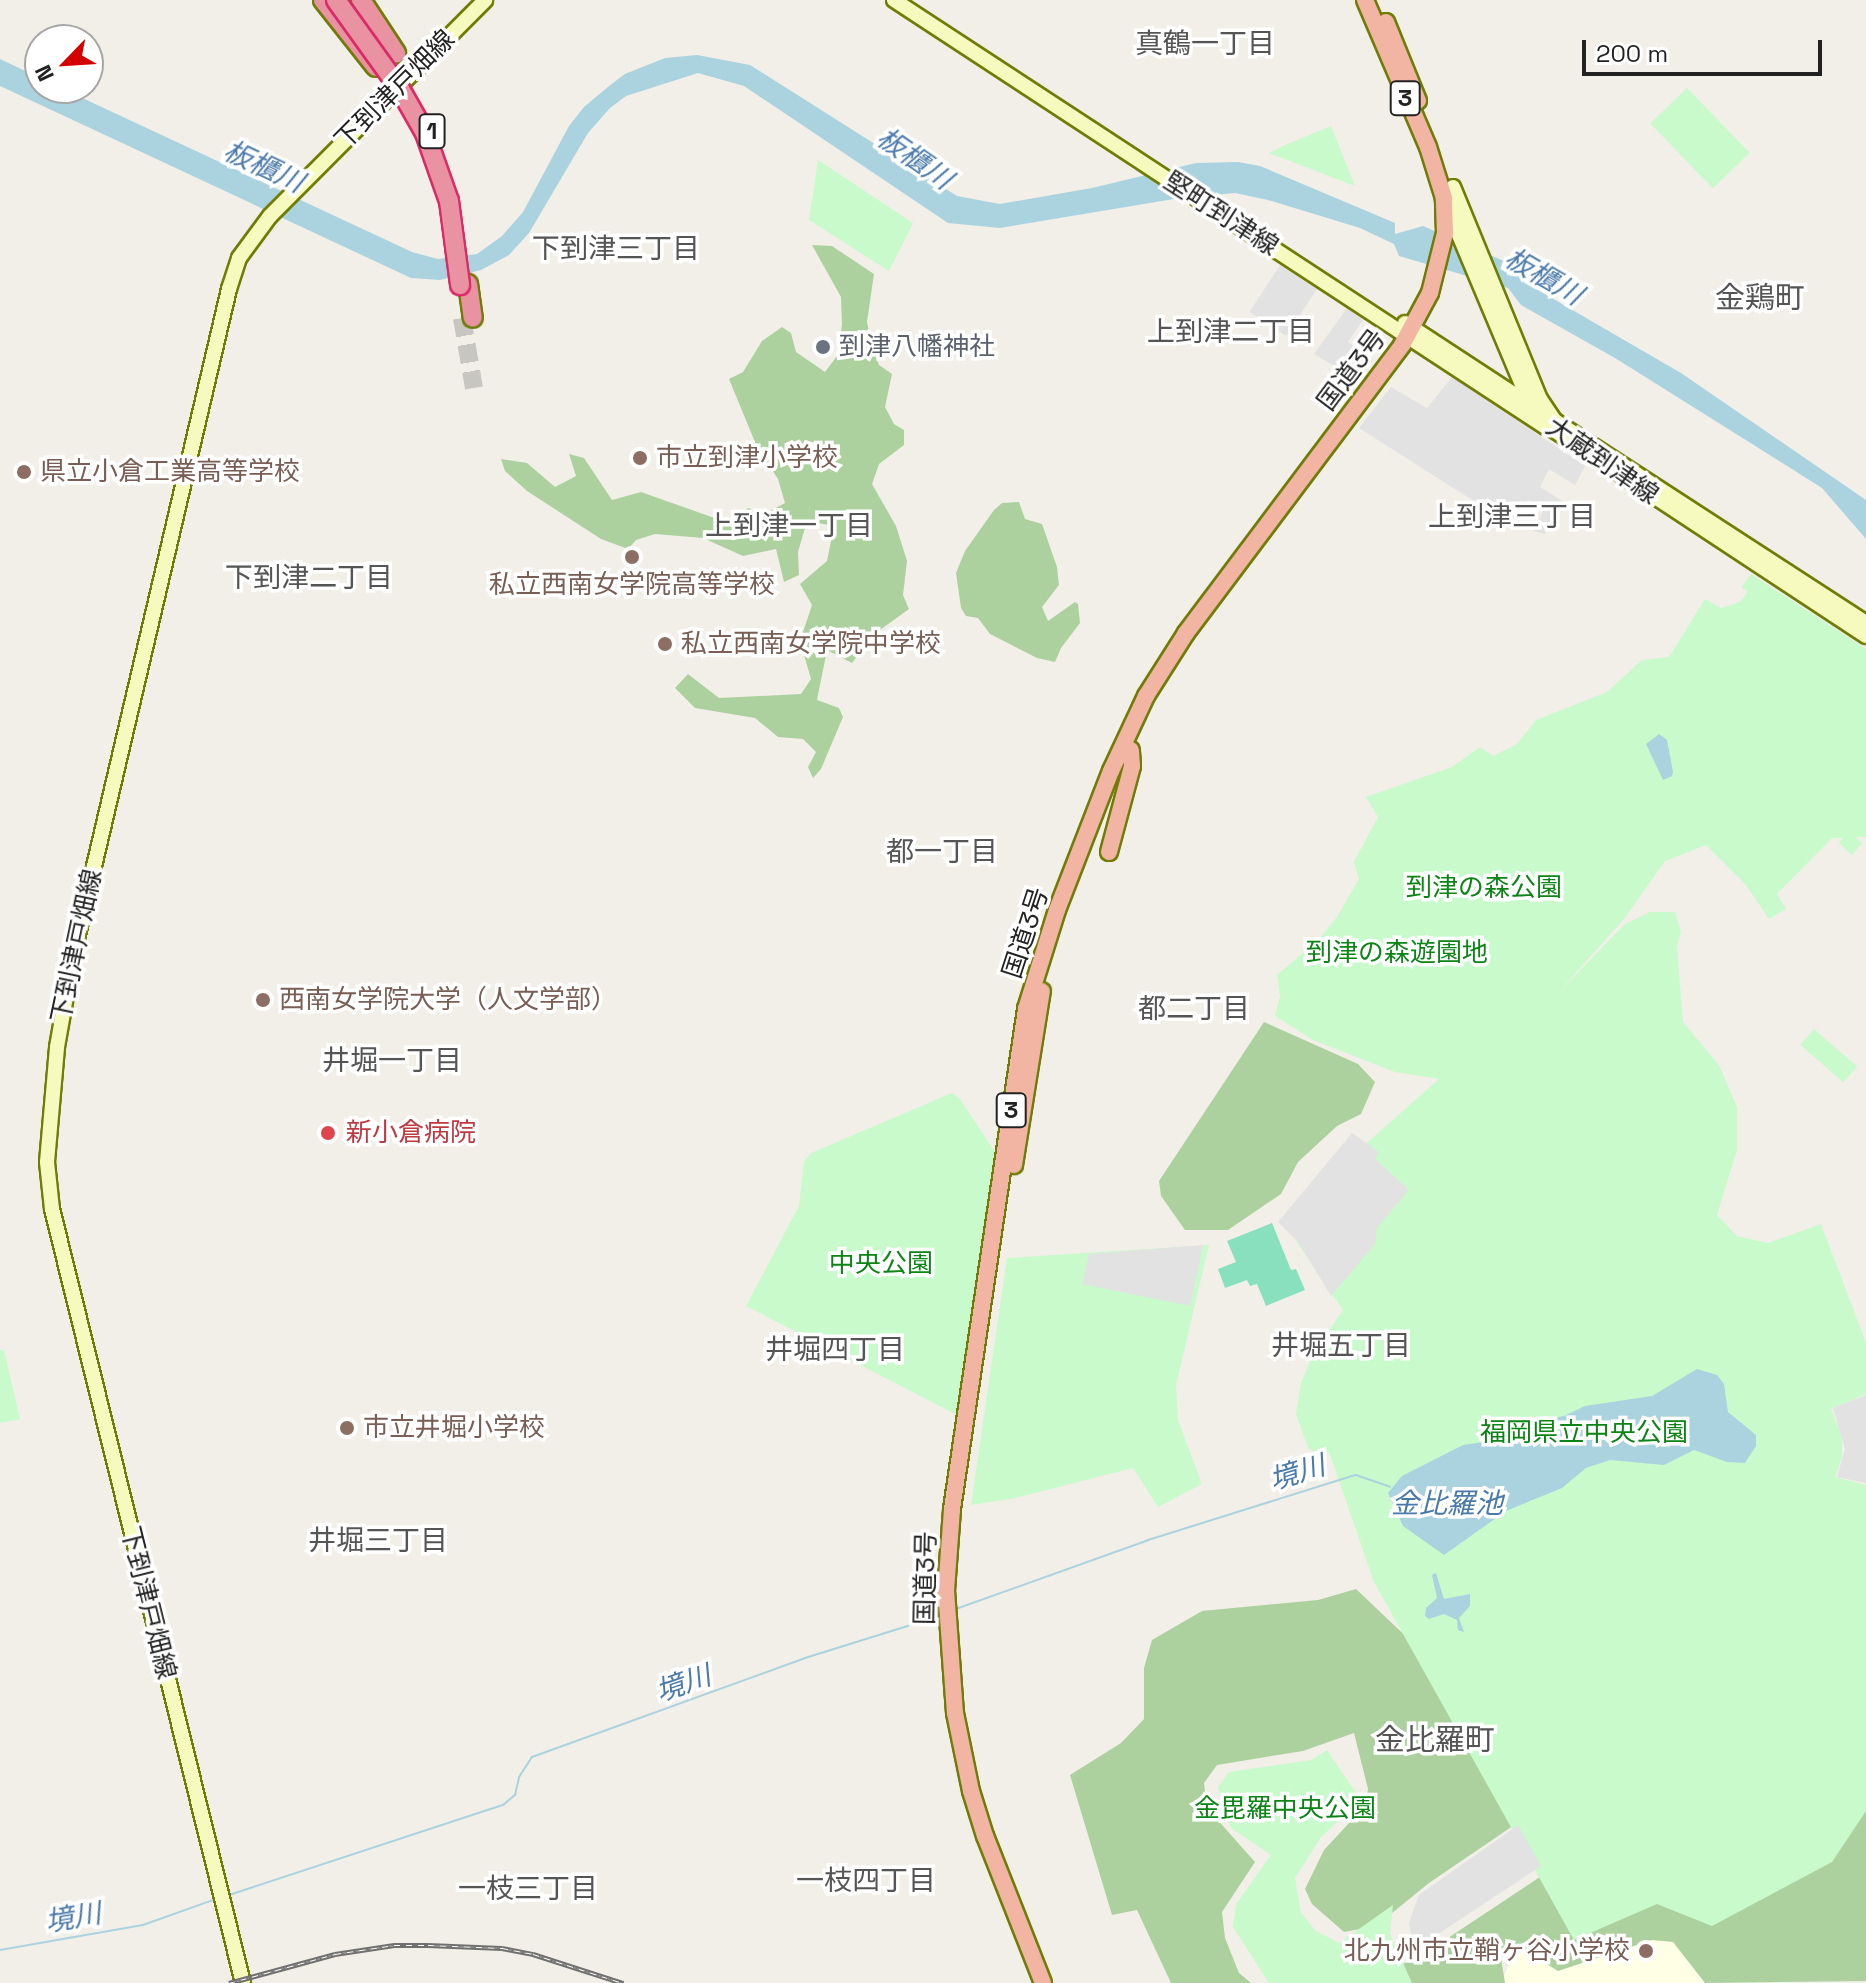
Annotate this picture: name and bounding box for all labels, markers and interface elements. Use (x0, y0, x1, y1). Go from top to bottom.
north arrow (24, 24, 104, 104)
street label: 下到津戸畑線 (329, 24, 461, 156)
scale bar (1586, 24, 1826, 74)
district label: 真鶴一丁目 (1135, 26, 1275, 60)
text: 200 m (1596, 38, 1668, 69)
text: N (28, 61, 60, 86)
road number: 3 (1389, 78, 1421, 118)
road number: 1 (418, 111, 446, 151)
water label: 板櫃川 (871, 120, 959, 196)
water label: 板櫃川 (219, 133, 309, 199)
street label: 堅町到津線 (1158, 166, 1284, 262)
district label: 下到津三丁目 (532, 231, 700, 265)
water label: 板櫃川 (1499, 240, 1589, 312)
district label: 金鶏町 (1715, 280, 1805, 316)
district label: 上到津二丁目 (1147, 314, 1315, 348)
street label: 国道3号 (1311, 323, 1393, 417)
place label: 到津八幡神社 (839, 331, 995, 363)
marker: 到津八幡神社 (814, 338, 832, 356)
street label: 大蔵到津線 (1540, 411, 1664, 511)
place label: 市立到津小学校 (656, 442, 838, 474)
marker: 市立到津小学校 (631, 449, 649, 467)
place label: 県立小倉工業高等学校 (40, 456, 300, 488)
marker: 県立小倉工業高等学校 (15, 463, 33, 481)
district label: 上到津三丁目 (1428, 499, 1596, 533)
district label: 上到津一丁目 (705, 508, 873, 542)
marker: 私立西南女学院高等学校 (623, 548, 641, 566)
district label: 下到津二丁目 (225, 560, 393, 594)
place label: 私立西南女学院高等学校 (489, 569, 775, 601)
place label: 私立西南女学院中学校 (681, 628, 941, 660)
marker: 私立西南女学院中学校 (656, 635, 674, 653)
district label: 都一丁目 (886, 834, 998, 868)
street label: 下到津戸畑線 (46, 866, 108, 1026)
park label: 到津の森公園 (1406, 872, 1562, 904)
street label: 国道3号 (997, 884, 1055, 982)
park label: 到津の森遊園地 (1306, 937, 1488, 969)
place label: 西南女学院大学（人文学部） (279, 984, 617, 1016)
marker: 西南女学院大学（人文学部） (254, 991, 272, 1009)
district label: 都二丁目 (1138, 991, 1250, 1025)
district label: 井堀一丁目 (322, 1043, 462, 1077)
road number: 3 (995, 1090, 1027, 1130)
place label: 新小倉病院 (346, 1117, 476, 1149)
marker: 新小倉病院 (317, 1122, 339, 1144)
park label: 中央公園 (829, 1248, 933, 1280)
district label: 井堀五丁目 (1271, 1328, 1411, 1362)
district label: 井堀四丁目 (765, 1332, 905, 1366)
place label: 市立井堀小学校 (363, 1412, 545, 1444)
park label: 福岡県立中央公園 (1480, 1417, 1688, 1449)
marker: 市立井堀小学校 (338, 1419, 356, 1437)
water label: 境川 (1265, 1448, 1329, 1496)
water label: 金比羅池 (1391, 1486, 1503, 1520)
district label: 井堀三丁目 (308, 1523, 448, 1557)
street label: 下到津戸畑線 (114, 1524, 182, 1682)
street label: 国道3号 (910, 1531, 942, 1625)
water label: 境川 (651, 1658, 715, 1708)
district label: 金比羅町 (1375, 1722, 1495, 1758)
park label: 金毘羅中央公園 (1194, 1793, 1376, 1825)
district label: 一枝四丁目 (796, 1863, 936, 1897)
district label: 一枝三丁目 (458, 1871, 598, 1905)
water label: 境川 (43, 1896, 103, 1938)
place label: 北九州市立鞘ヶ谷小学校 (1344, 1935, 1630, 1967)
marker: 北九州市立鞘ヶ谷小学校 (1637, 1942, 1655, 1960)

